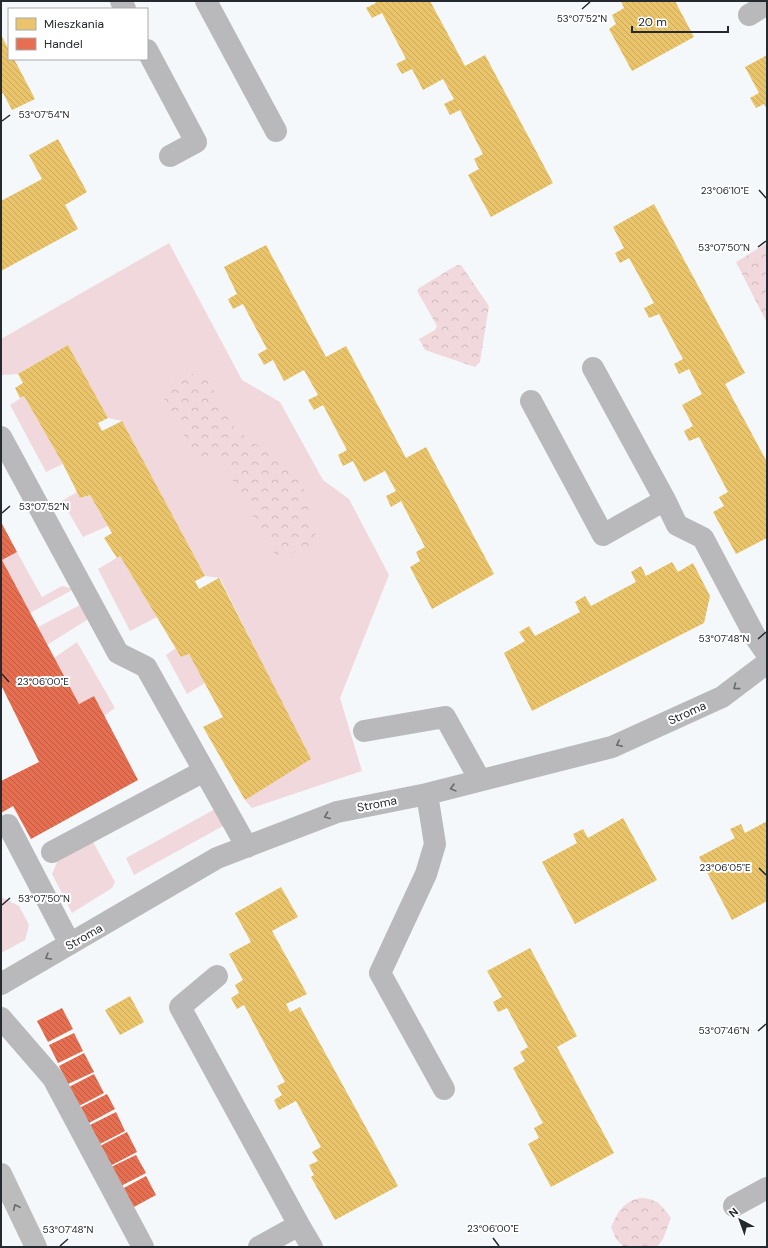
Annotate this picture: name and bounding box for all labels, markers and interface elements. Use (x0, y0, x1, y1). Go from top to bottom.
legend (8, 8, 148, 60)
scale bar (632, 8, 728, 34)
text: 53°07'52"N (557, 12, 607, 25)
text: 20 m (638, 14, 667, 30)
text: Mieszkania (44, 16, 104, 32)
text: Handel (44, 36, 83, 52)
text: 53°07'54"N (18, 108, 70, 121)
text: 23°06'10"E (701, 184, 750, 197)
text: 53°07'50"N (698, 241, 750, 254)
text: 53°07'52"N (19, 500, 69, 513)
text: 53°07'48"N (699, 632, 749, 645)
text: 23°06'00"E (17, 675, 69, 688)
one-way arrow (733, 682, 740, 689)
street label: Stroma (665, 697, 709, 729)
one-way arrow (616, 739, 624, 747)
one-way arrow (450, 783, 456, 791)
street label: Stroma (356, 792, 398, 816)
one-way arrow (323, 811, 331, 819)
text: 23°06'05"E (699, 861, 751, 874)
text: 53°07'50"N (18, 892, 70, 905)
street label: Stroma (63, 920, 105, 954)
one-way arrow (45, 953, 52, 960)
text: 53°07'46"N (698, 1024, 750, 1037)
north arrow (720, 1200, 760, 1240)
one-way arrow (13, 1203, 21, 1211)
text: N (726, 1205, 741, 1220)
text: 23°06'00"E (467, 1222, 519, 1235)
text: 53°07'48"N (43, 1223, 93, 1236)

